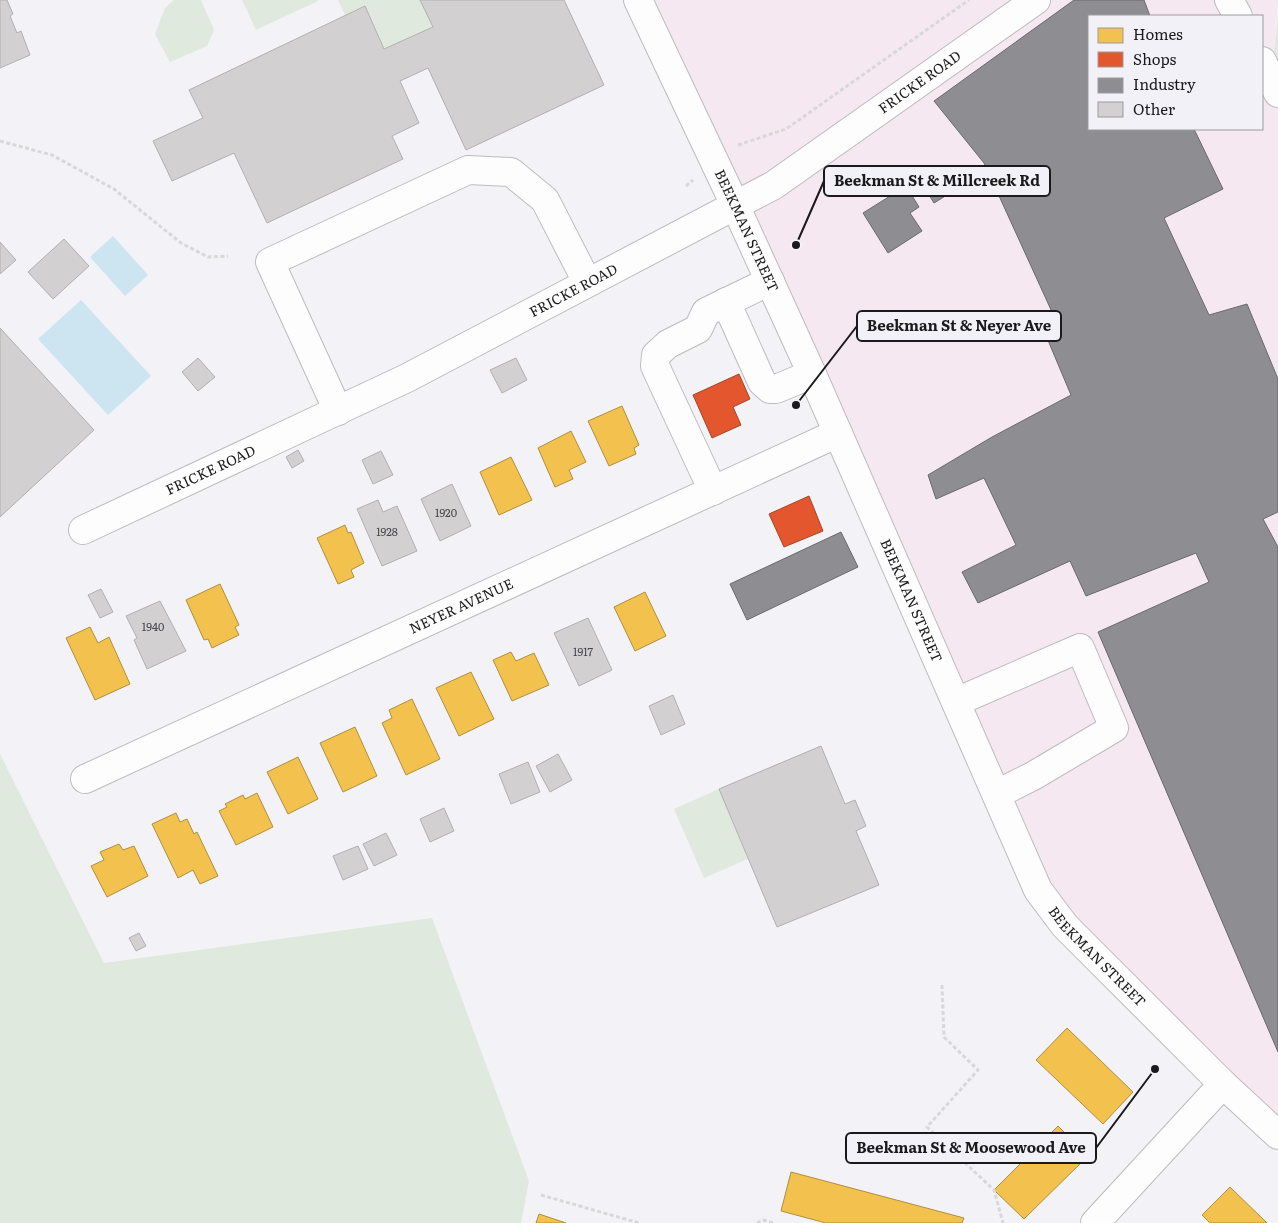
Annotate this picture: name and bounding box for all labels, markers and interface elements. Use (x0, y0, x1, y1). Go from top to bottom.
legend (1088, 15, 1263, 130)
text: Homes (1133, 22, 1183, 45)
street label: FRICKE ROAD (874, 45, 965, 117)
text: Shops (1133, 47, 1176, 70)
text: Industry (1133, 72, 1196, 95)
text: Other (1133, 97, 1175, 120)
street label: BEEKMAN STREET (711, 166, 784, 295)
callout: Beekman St & Millcreek Rd (824, 166, 1050, 196)
text: Beekman St & Millcreek Rd (834, 168, 1040, 191)
street label: FRICKE ROAD (525, 258, 621, 321)
callout: Beekman St & Neyer Ave (857, 311, 1061, 341)
text: Beekman St & Neyer Ave (867, 313, 1052, 336)
street label: FRICKE ROAD (162, 439, 259, 499)
house number: 1920 (435, 504, 457, 520)
house number: 1928 (376, 523, 398, 539)
street label: BEEKMAN STREET (876, 535, 948, 665)
street label: NEYER AVENUE (406, 573, 516, 638)
house number: 1940 (142, 618, 164, 634)
house number: 1917 (573, 643, 593, 659)
street label: BEEKMAN STREET (1044, 902, 1151, 1011)
callout: Beekman St & Moosewood Ave (846, 1133, 1096, 1163)
text: Beekman St & Moosewood Ave (856, 1135, 1086, 1158)

